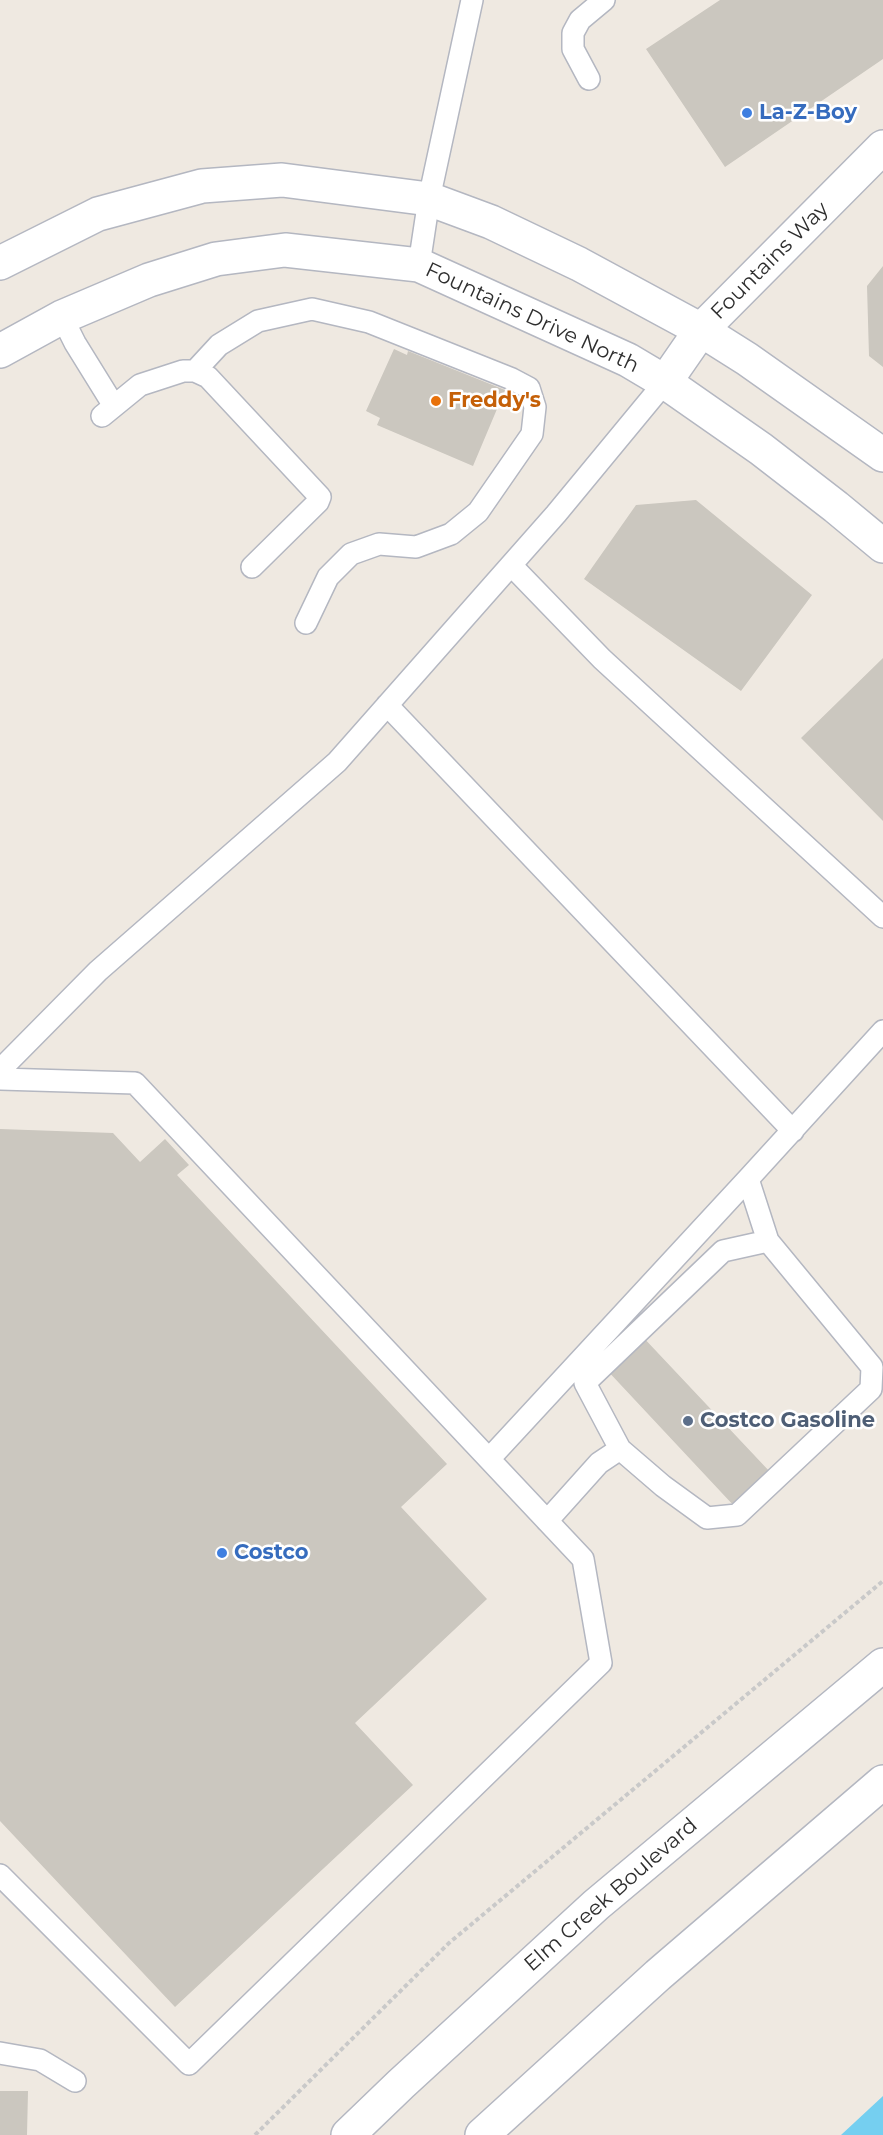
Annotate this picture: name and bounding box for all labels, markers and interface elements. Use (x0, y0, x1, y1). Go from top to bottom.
place label: La-Z-Boy (759, 100, 857, 126)
marker: La-Z-Boy (740, 106, 754, 120)
street label: Fountains Way (706, 197, 834, 325)
street label: Fountains Drive North (421, 257, 643, 379)
place label: Freddy's (448, 388, 541, 414)
marker: Freddy's (429, 394, 443, 408)
place label: Costco Gasoline (700, 1408, 875, 1434)
marker: Costco Gasoline (681, 1414, 695, 1428)
place label: Costco (234, 1540, 309, 1566)
marker: Costco (215, 1546, 229, 1560)
street label: Elm Creek Boulevard (519, 1813, 703, 1977)

